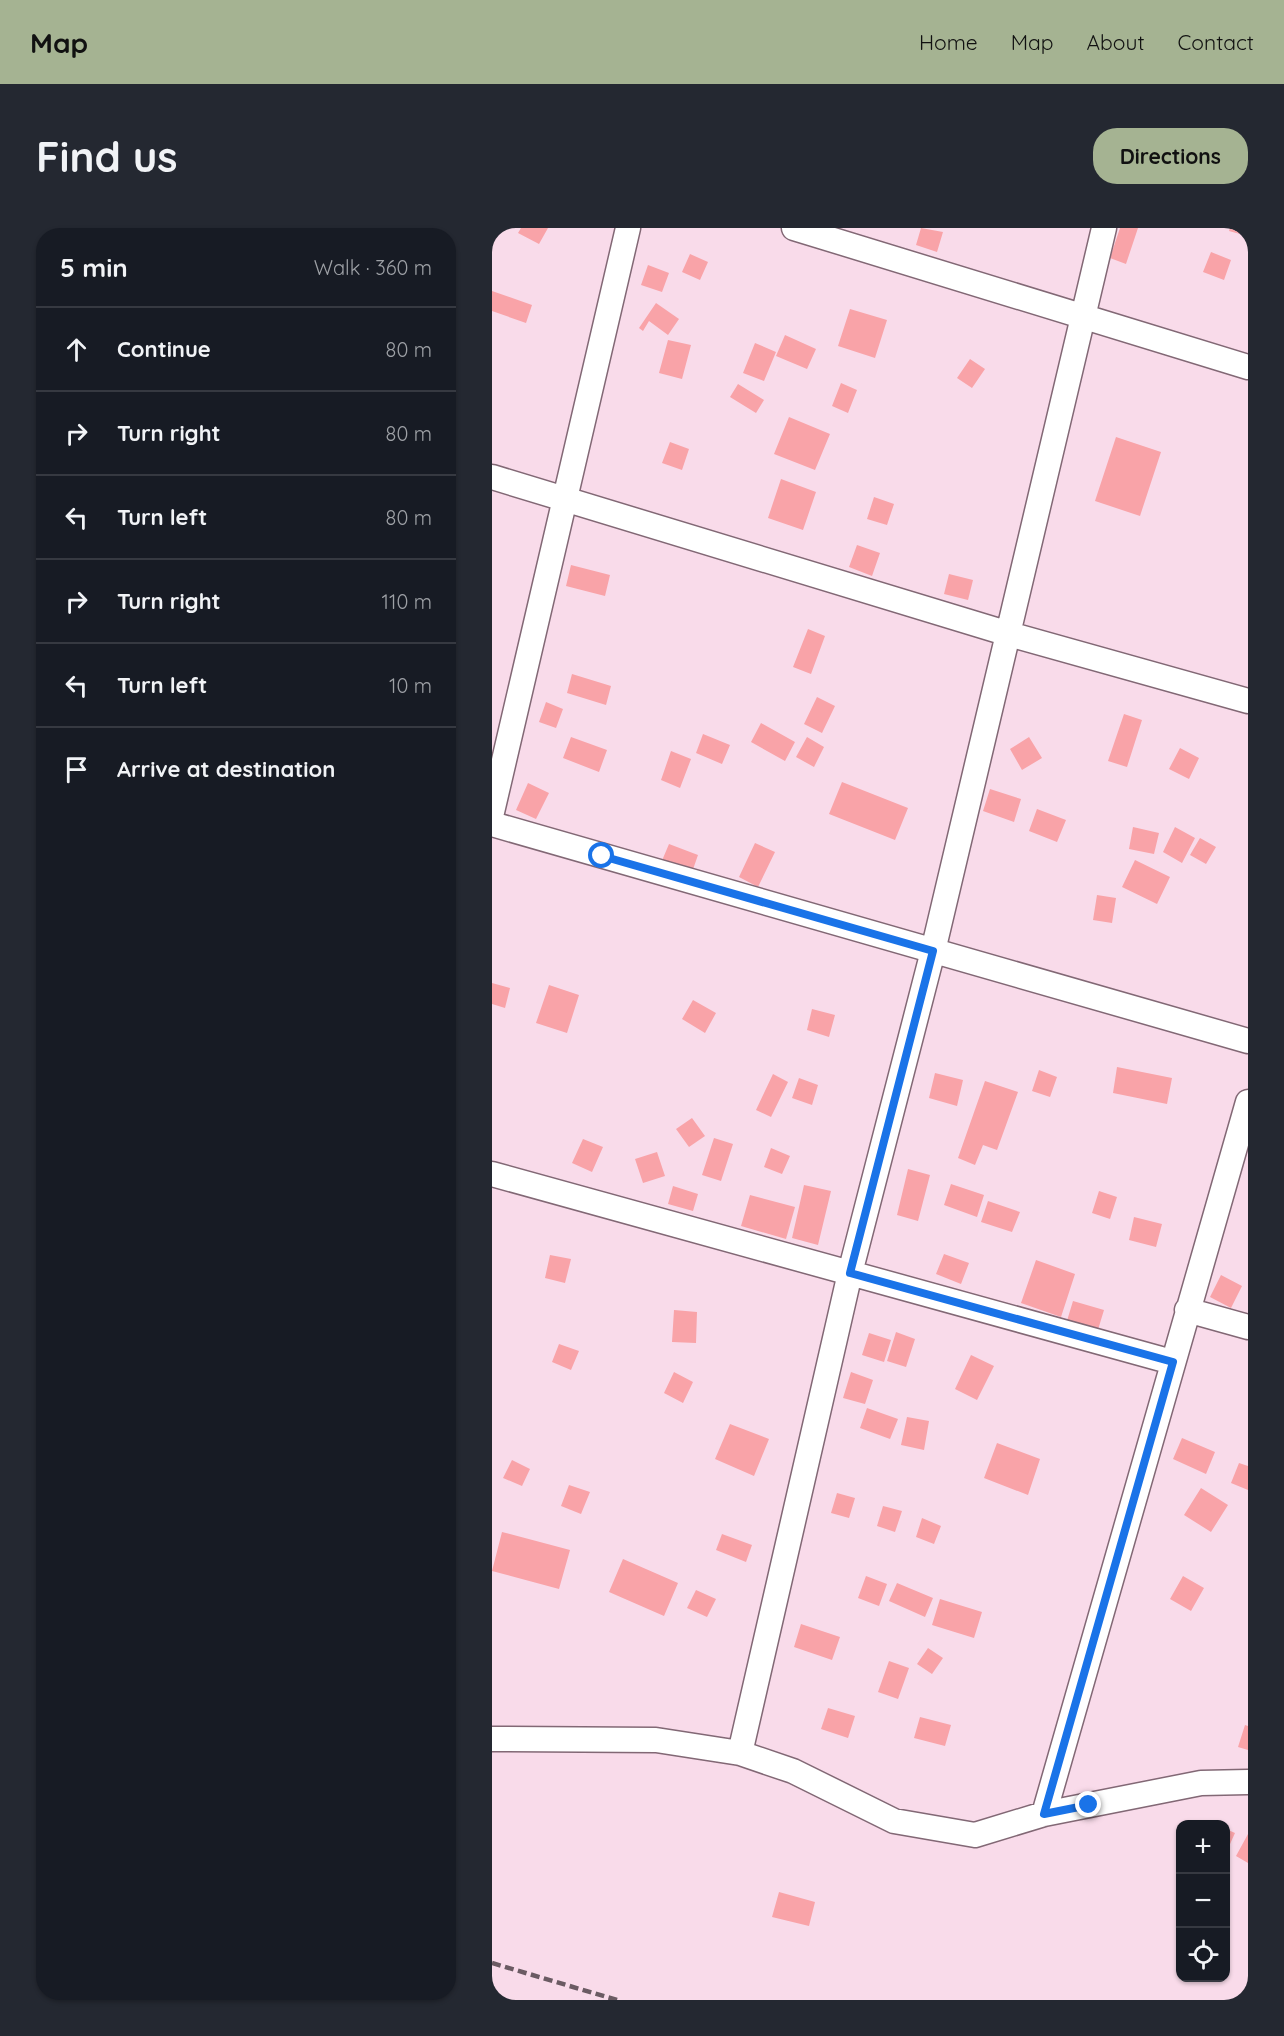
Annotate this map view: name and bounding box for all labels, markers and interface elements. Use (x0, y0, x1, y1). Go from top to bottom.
text: Map (30, 25, 88, 60)
text: Home (919, 29, 978, 55)
text: Map (1011, 29, 1054, 55)
text: About (1087, 29, 1145, 55)
text: Contact (1178, 29, 1254, 55)
button: Directions (1093, 128, 1248, 184)
text: Find us (36, 130, 178, 183)
text: 5 min (60, 251, 128, 284)
text: Walk · 360 m (314, 255, 432, 280)
icon: ahead (60, 333, 93, 366)
text: Continue (117, 335, 211, 363)
text: 80 m (386, 337, 432, 362)
icon: right (60, 417, 93, 450)
text: Turn right (117, 419, 221, 447)
text: 80 m (386, 421, 432, 446)
icon: left (60, 501, 93, 534)
text: Turn left (117, 503, 207, 531)
text: 80 m (386, 505, 432, 530)
icon: right (60, 585, 93, 618)
text: Turn right (117, 587, 221, 615)
text: 110 m (382, 589, 432, 614)
icon: left (60, 669, 93, 702)
text: Turn left (117, 671, 207, 699)
text: 10 m (389, 673, 432, 698)
icon: arrive (60, 753, 93, 786)
text: Arrive at destination (117, 755, 335, 783)
route start (588, 842, 614, 868)
route end (1075, 1791, 1101, 1817)
map controls (1176, 1820, 1230, 1982)
button: + (1176, 1820, 1230, 1874)
button: − (1176, 1874, 1230, 1928)
button: locate (1176, 1928, 1230, 1982)

